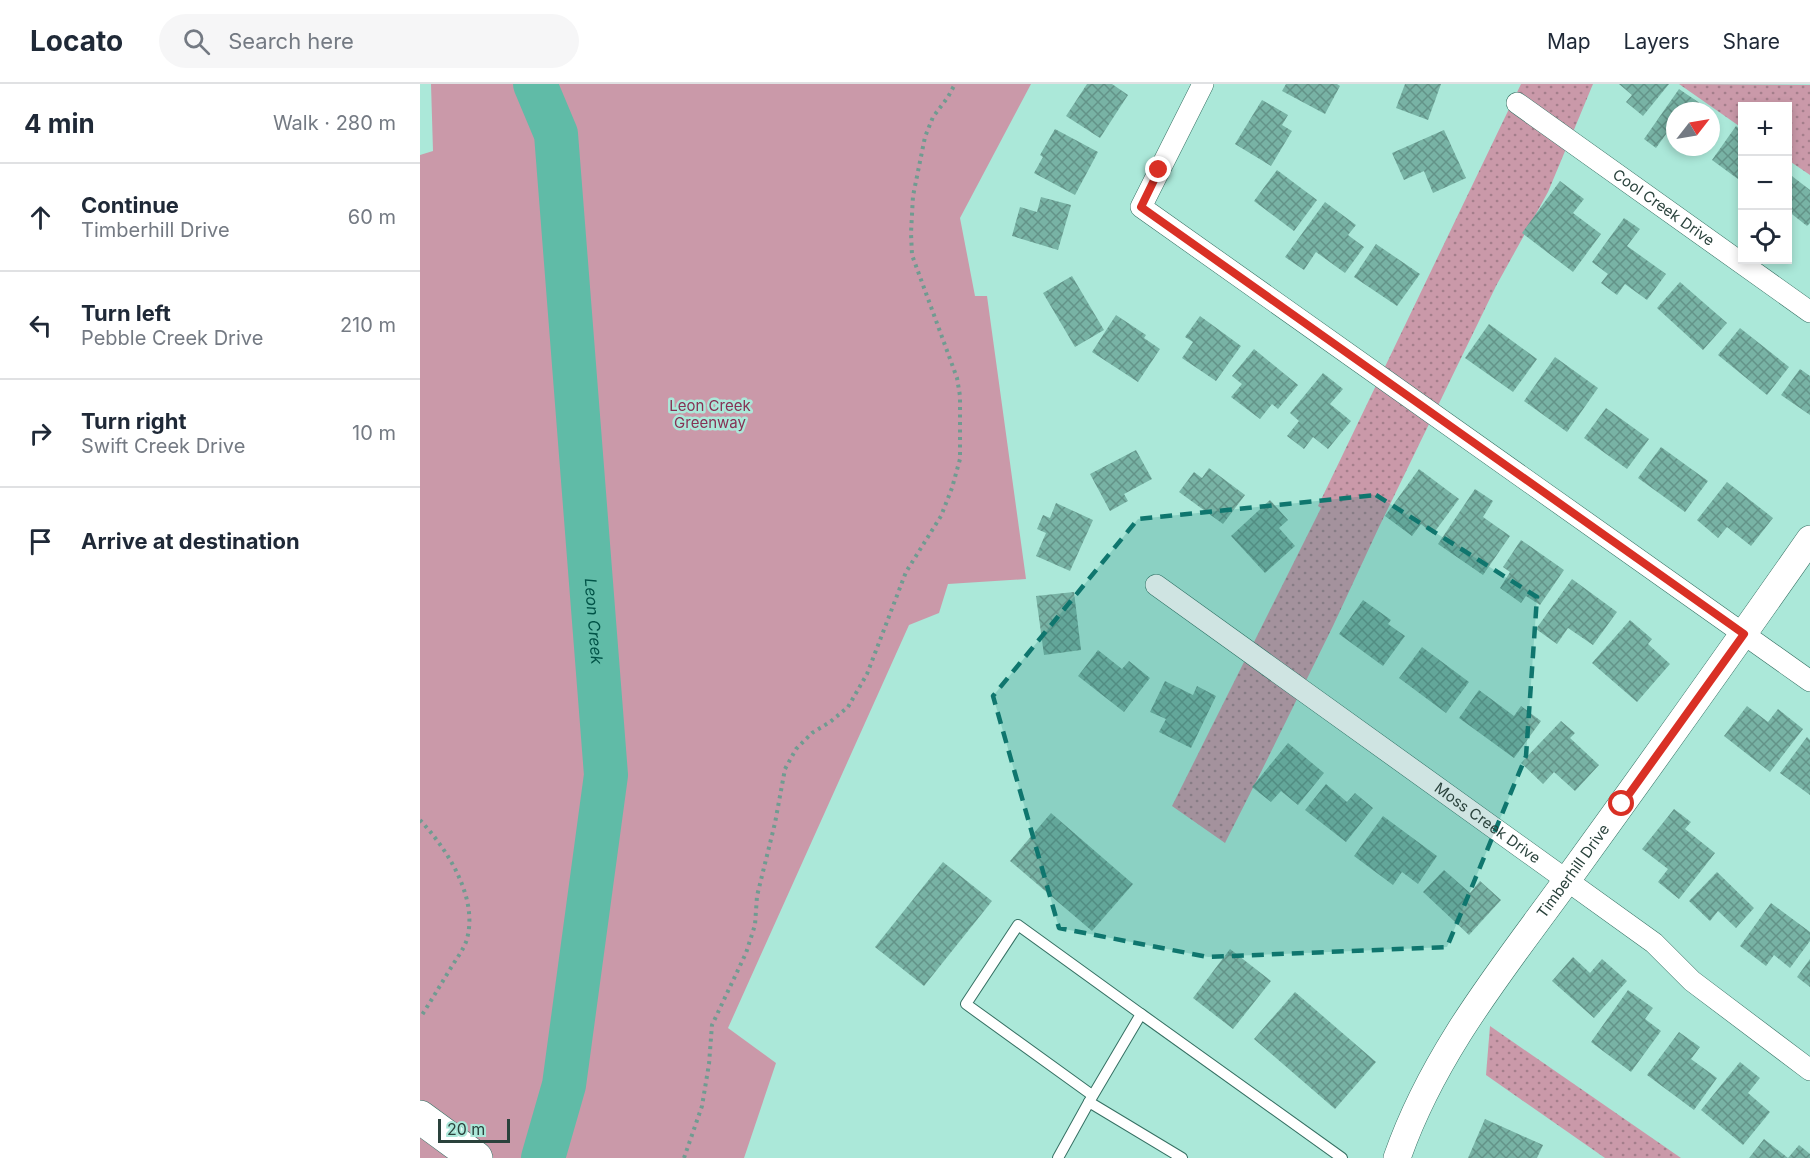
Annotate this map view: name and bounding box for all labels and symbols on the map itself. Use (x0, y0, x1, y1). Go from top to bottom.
north arrow (1666, 102, 1720, 156)
route end (1145, 156, 1171, 182)
street label: Cool Creek Drive (1609, 164, 1718, 250)
park label: Leon Creek Greenway (669, 396, 751, 432)
water label: Leon Creek (581, 577, 607, 665)
street label: Moss Creek Drive (1431, 778, 1544, 867)
route start (1608, 790, 1634, 816)
street label: Timberhill Drive (1532, 820, 1613, 922)
scale bar (438, 1116, 510, 1144)

